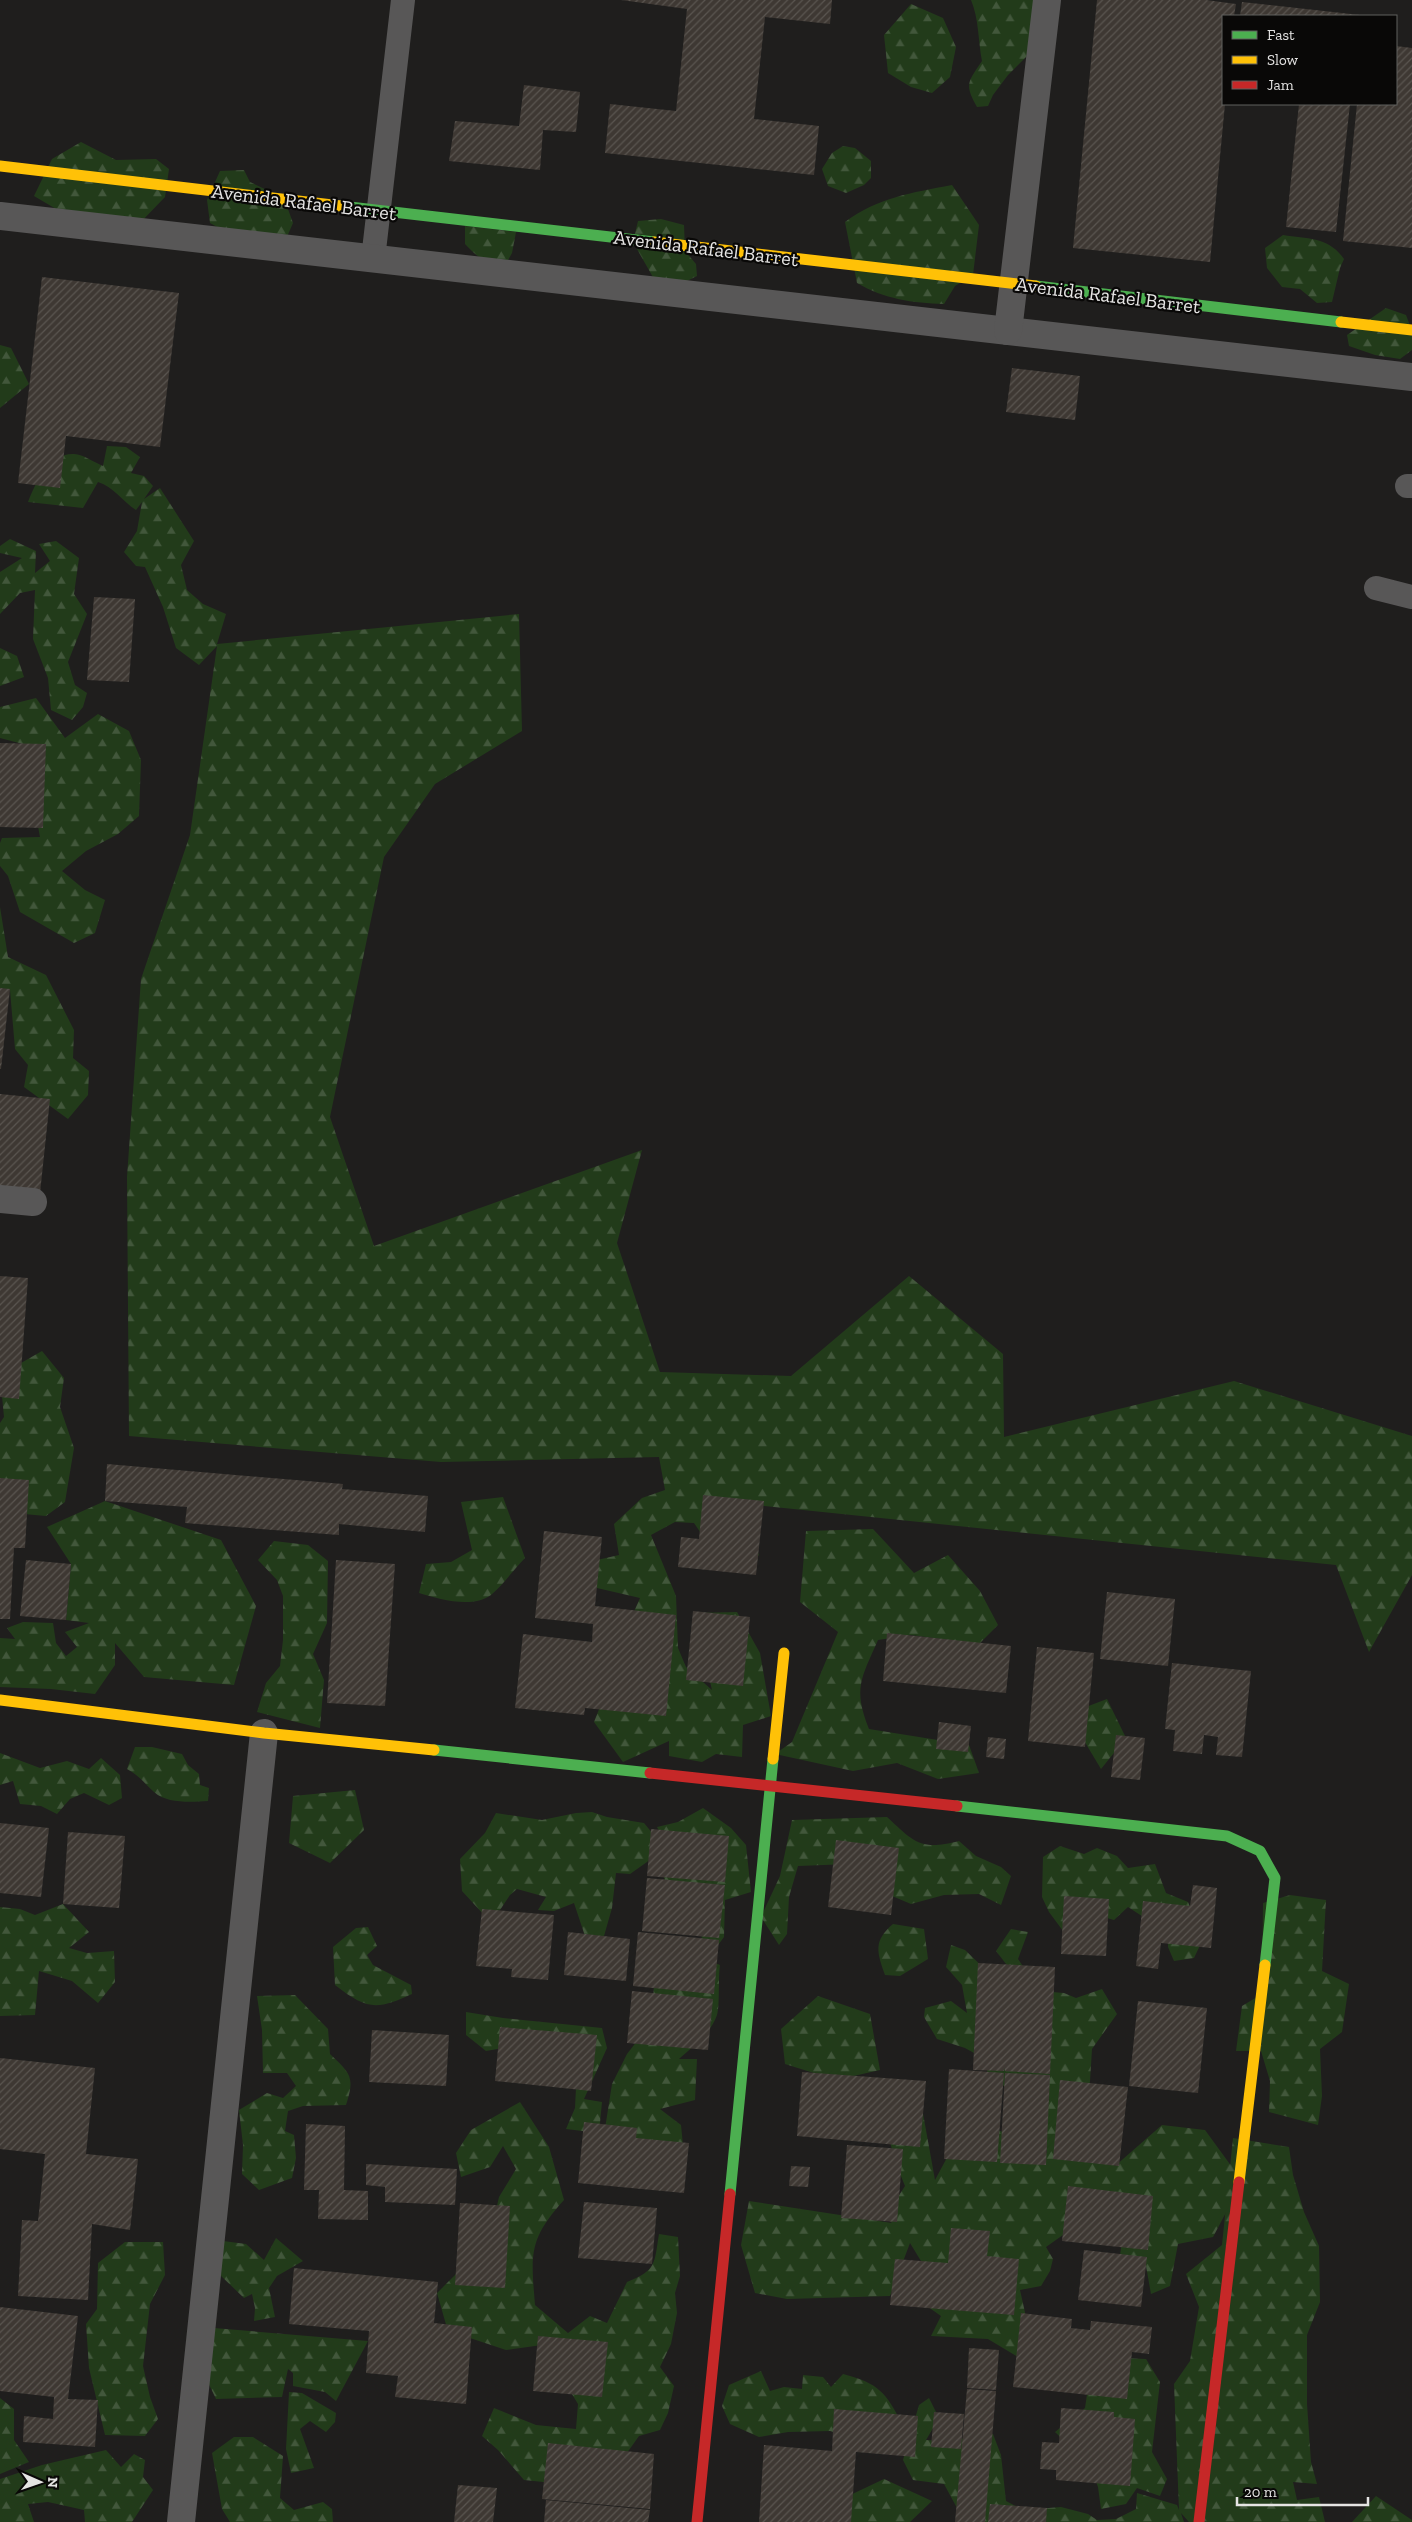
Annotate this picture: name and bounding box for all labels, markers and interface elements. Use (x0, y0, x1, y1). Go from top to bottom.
legend (1222, 15, 1397, 105)
text: Fast (1267, 26, 1295, 44)
text: Slow (1267, 51, 1299, 69)
text: Jam (1267, 76, 1294, 94)
street label: Avenida Rafael Barret (210, 179, 398, 225)
street label: Avenida Rafael Barret (612, 225, 800, 271)
street label: Avenida Rafael Barret (1014, 272, 1202, 318)
north arrow (15, 2457, 65, 2507)
scale bar (1237, 2474, 1368, 2506)
text: N (44, 2477, 61, 2488)
text: 20 m (1244, 2483, 1277, 2501)

